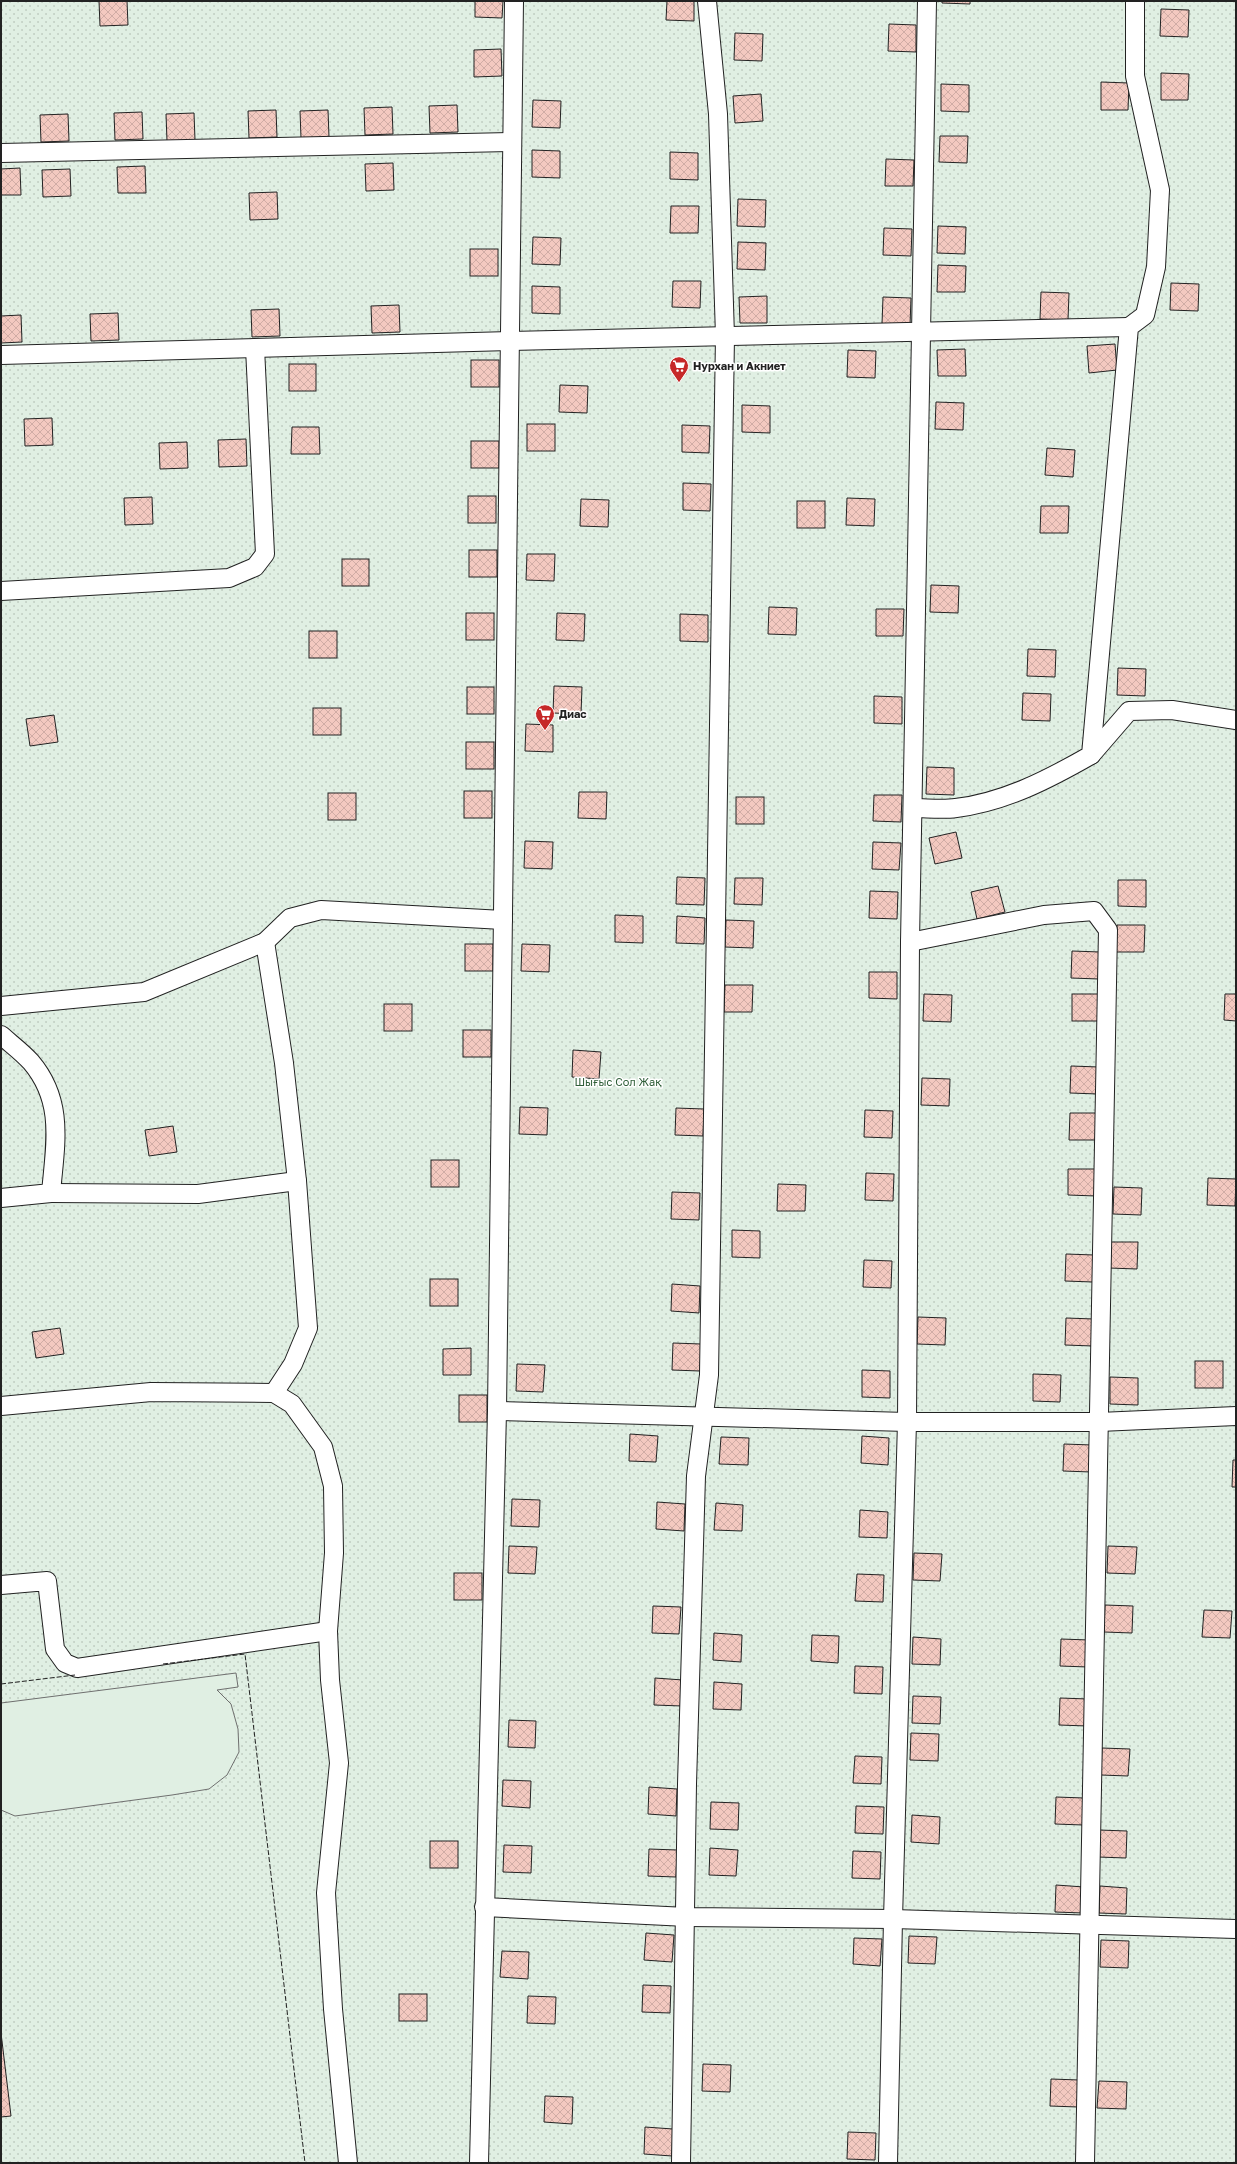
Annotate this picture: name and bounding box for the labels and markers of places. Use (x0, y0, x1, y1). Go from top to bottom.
supermarket icon: Нурхан и Акниет (668, 355, 690, 383)
place label: Нурхан и Акниет (693, 359, 786, 372)
supermarket icon: Диас (534, 703, 556, 731)
place label: Диас (559, 707, 587, 720)

